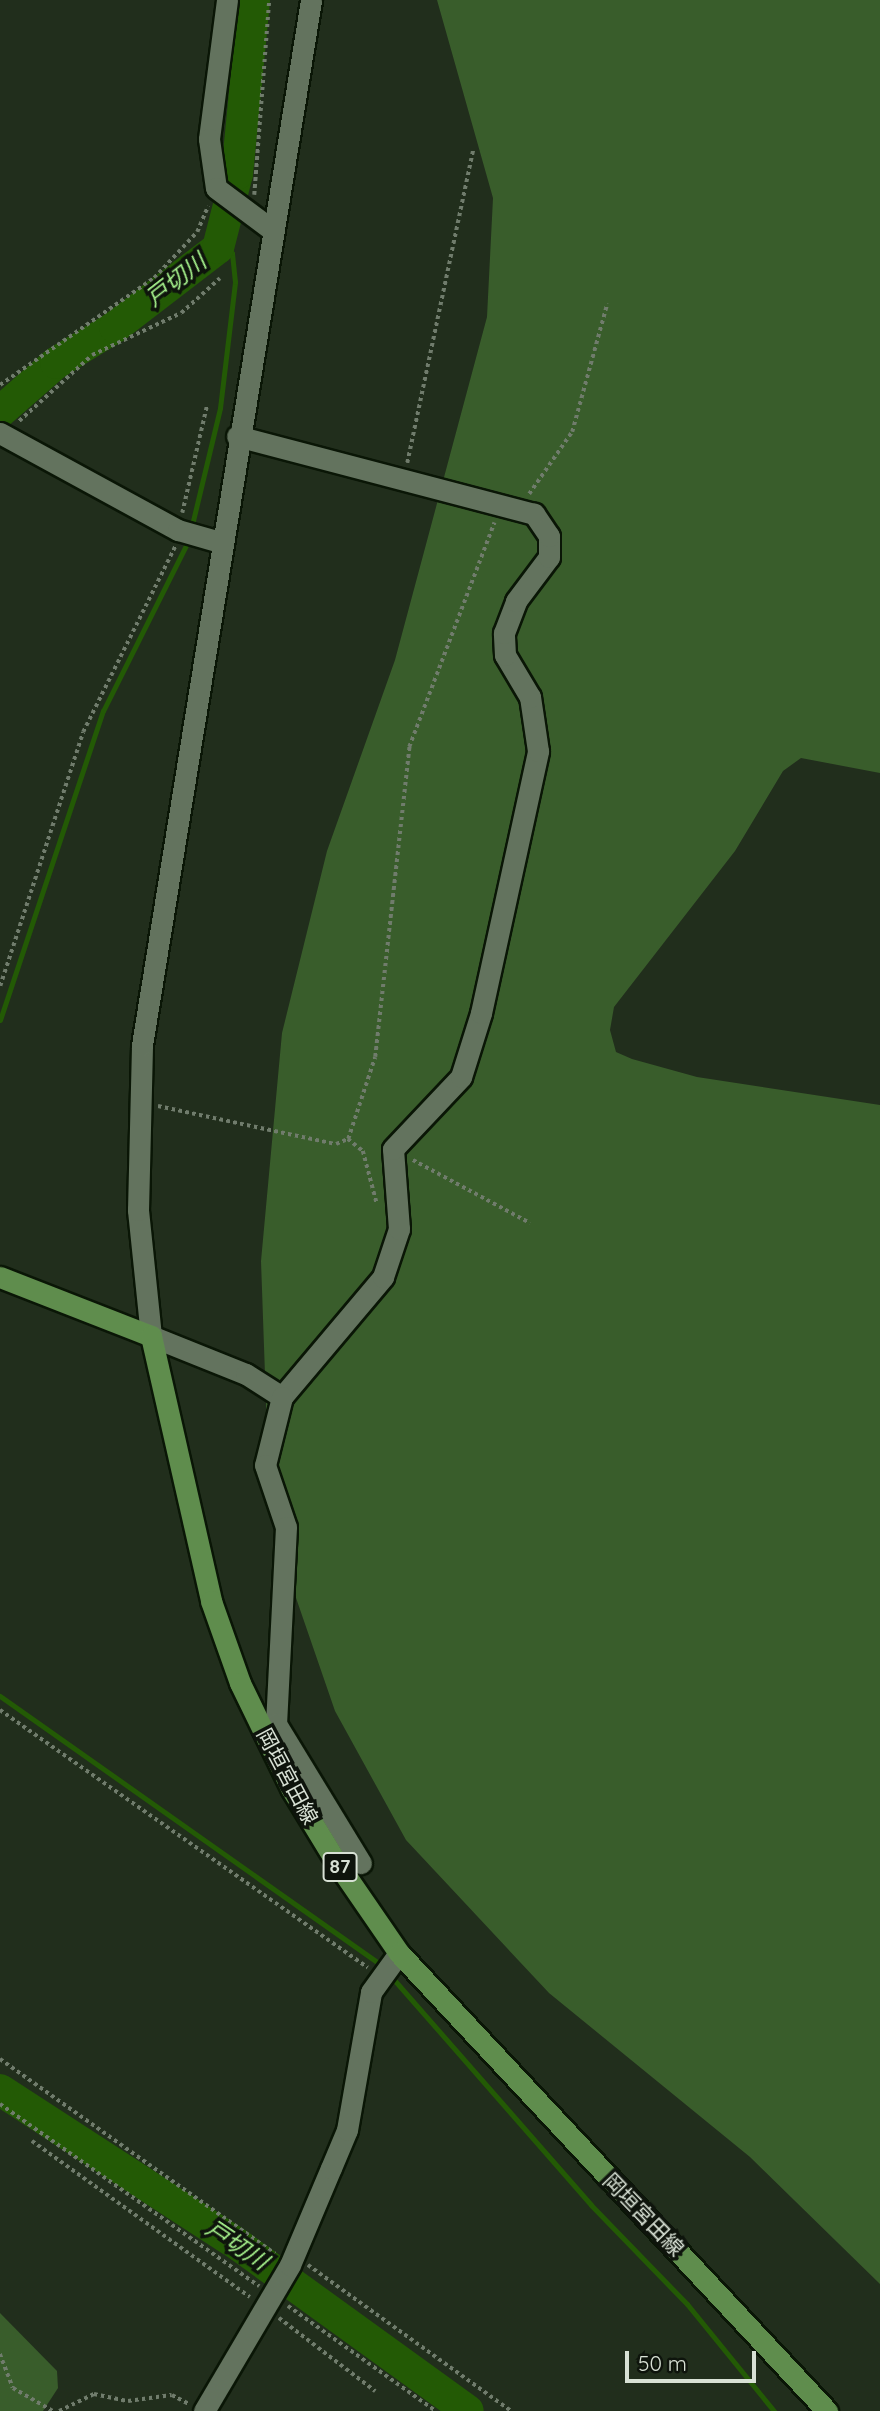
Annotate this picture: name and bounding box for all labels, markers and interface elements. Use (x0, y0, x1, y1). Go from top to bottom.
water label: 戸切川 (140, 248, 212, 312)
street label: 岡垣宮田線 (252, 1724, 324, 1828)
road number: 87 (322, 1852, 358, 1882)
street label: 岡垣宮田線 (598, 2167, 690, 2261)
water label: 戸切川 (201, 2214, 273, 2276)
scale bar (628, 2338, 759, 2382)
text: 50 m (638, 2350, 687, 2376)

